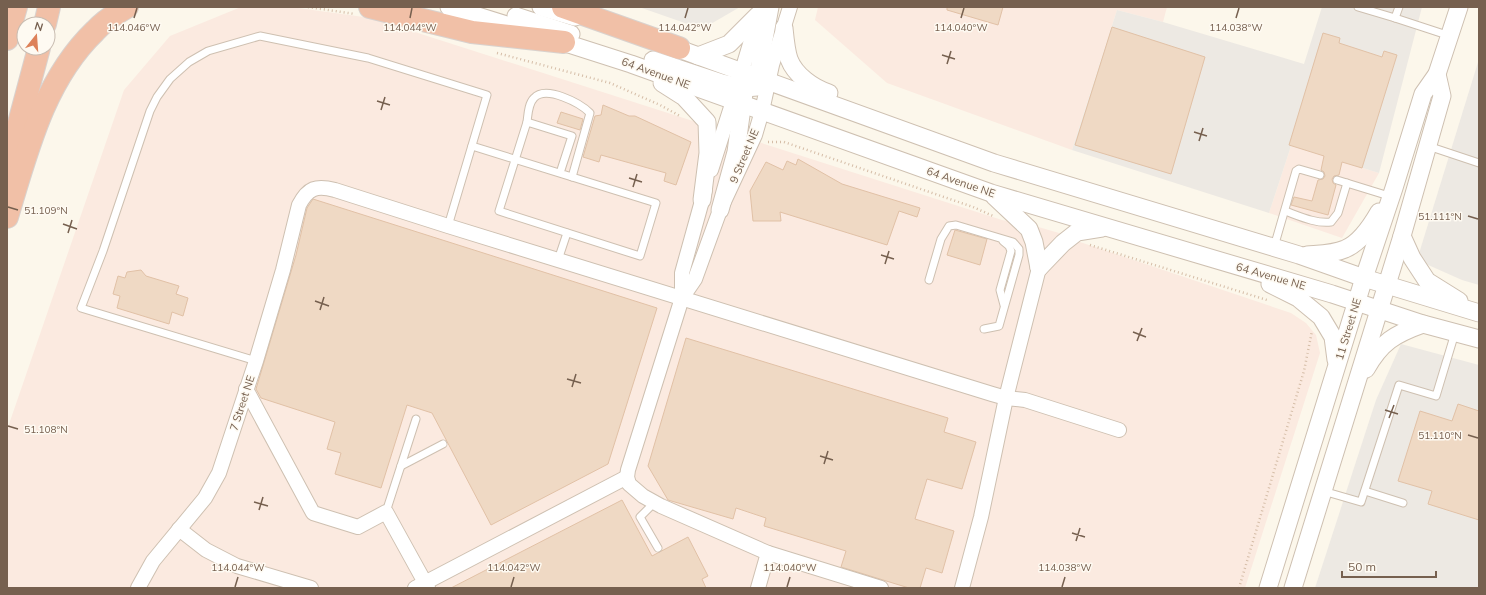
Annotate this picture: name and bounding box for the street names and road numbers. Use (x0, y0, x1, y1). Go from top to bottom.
street label: 64 Avenue NE (620, 54, 692, 92)
street label: 9 Street NE (726, 127, 762, 185)
street label: 64 Avenue NE (925, 164, 997, 200)
street label: 64 Avenue NE (1234, 259, 1308, 293)
street label: 11 Street NE (1332, 296, 1364, 362)
street label: 7 Street NE (226, 374, 258, 432)

